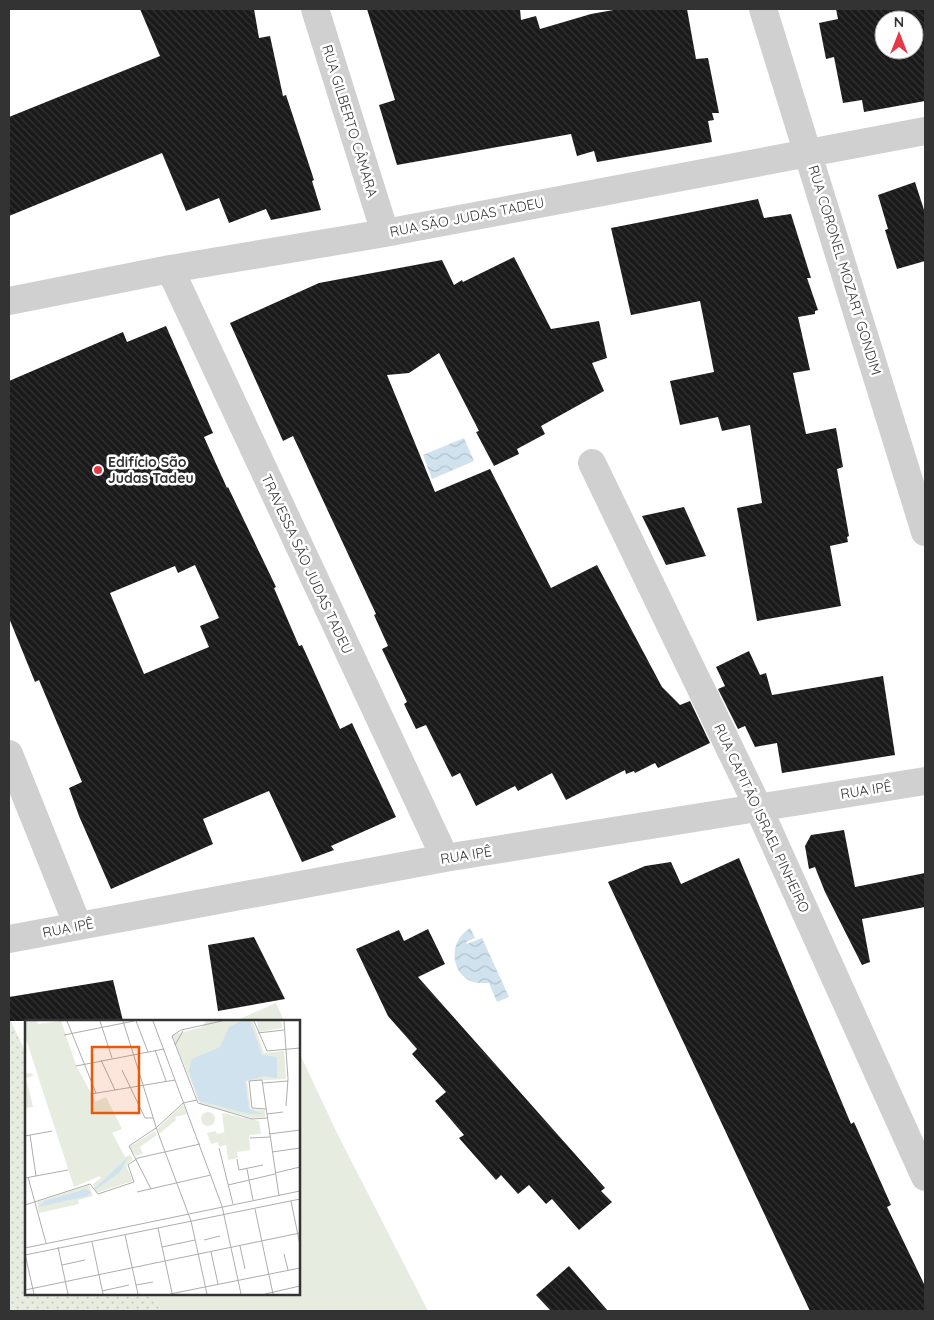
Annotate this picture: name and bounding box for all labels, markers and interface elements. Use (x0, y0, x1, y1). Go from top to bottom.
north arrow (874, 10, 924, 60)
text: N (894, 13, 904, 31)
street label: RUA GILBERTO CÂMARA (318, 42, 382, 200)
street label: RUA CORONEL MOZART GONDIM (804, 163, 886, 377)
street label: RUA SÃO JUDAS TADEU (388, 193, 546, 241)
place label: Edifício São Judas Tadeu (108, 453, 194, 487)
marker: Edifício São Judas Tadeu (92, 464, 104, 476)
street label: TRAVESSA SÃO JUDAS TADEU (257, 471, 357, 657)
street label: RUA CAPITÃO ISRAEL PINHEIRO (710, 721, 814, 916)
street label: RUA IPÊ (839, 777, 893, 803)
street label: RUA IPÊ (439, 842, 493, 868)
street label: RUA IPÊ (41, 914, 95, 942)
inset map (25, 1020, 300, 1295)

